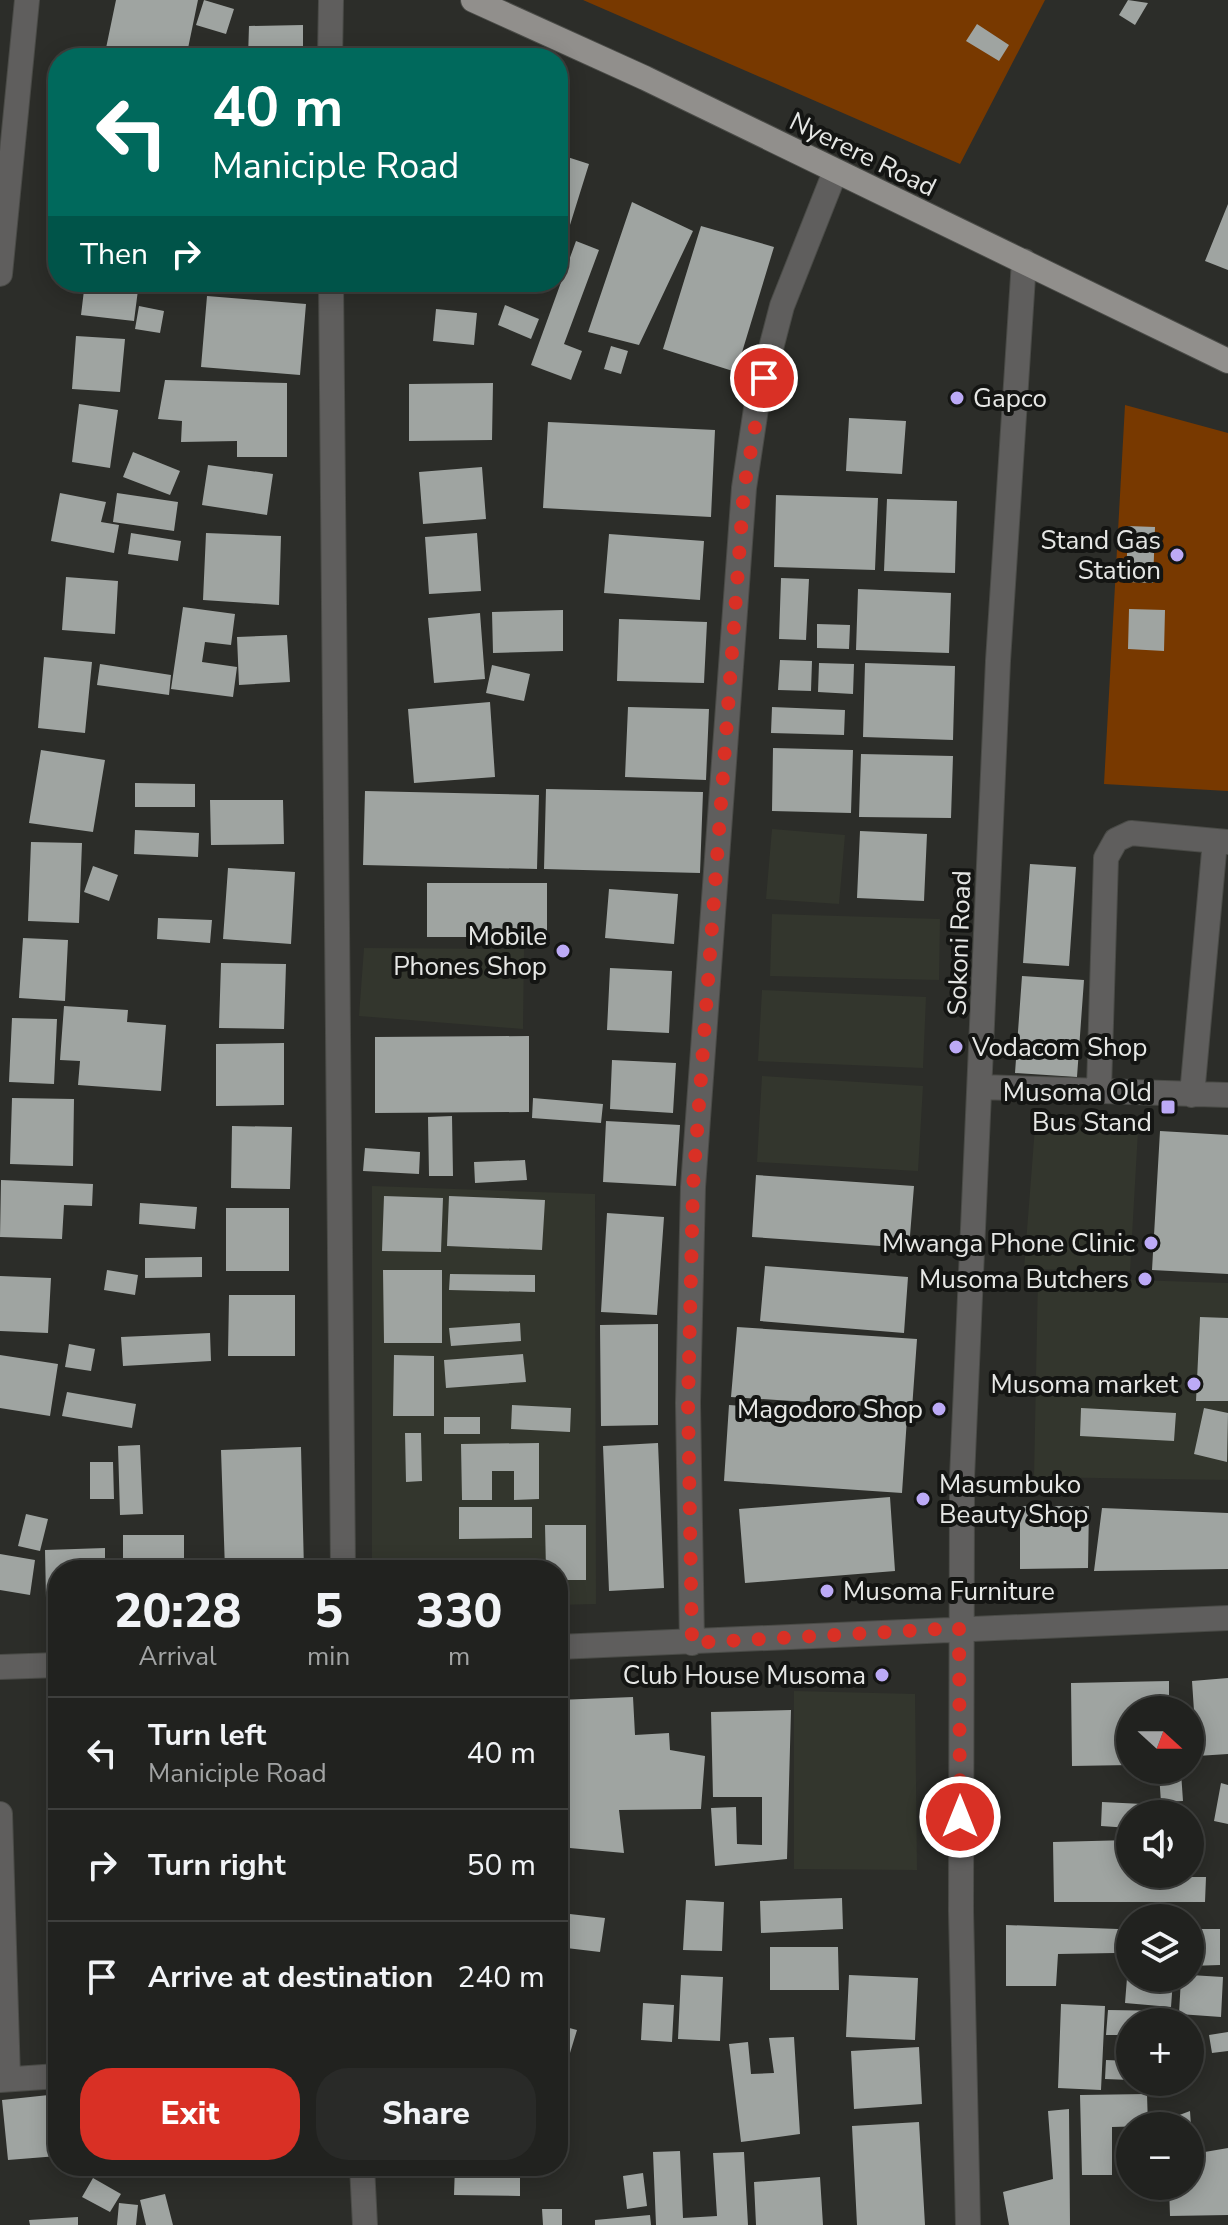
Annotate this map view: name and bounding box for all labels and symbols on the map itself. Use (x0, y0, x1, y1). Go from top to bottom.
street label: Nyerere Road (783, 104, 942, 205)
pin (730, 344, 798, 412)
place label: Gapco (973, 381, 1047, 416)
marker: Gapco (948, 389, 966, 407)
place label: Stand Gas Station (1040, 523, 1161, 588)
marker: Stand Gas Station (1168, 546, 1186, 564)
street label: Sokoni Road (939, 870, 980, 1016)
place label: Mobile Phones Shop (393, 919, 547, 984)
marker: Mobile Phones Shop (554, 942, 572, 960)
place label: Vodacom Shop (971, 1030, 1147, 1065)
marker: Vodacom Shop (947, 1038, 965, 1056)
place label: Musoma Old Bus Stand (1003, 1075, 1152, 1140)
marker: Musoma Old Bus Stand (1159, 1098, 1177, 1116)
place label: Mwanga Phone Clinic (882, 1226, 1135, 1261)
marker: Mwanga Phone Clinic (1142, 1234, 1160, 1252)
place label: Musoma Butchers (919, 1262, 1129, 1297)
marker: Musoma Butchers (1136, 1270, 1154, 1288)
place label: Musoma market (991, 1367, 1179, 1402)
marker: Musoma market (1185, 1375, 1203, 1393)
place label: Magodoro Shop (737, 1392, 923, 1427)
marker: Magodoro Shop (930, 1400, 948, 1418)
place label: Masumbuko Beauty Shop (939, 1467, 1088, 1532)
marker: Masumbuko Beauty Shop (914, 1490, 932, 1508)
place label: Musoma Furniture (843, 1574, 1055, 1609)
marker: Musoma Furniture (818, 1582, 836, 1600)
place label: Club House Musoma (623, 1658, 866, 1693)
marker: Club House Musoma (873, 1666, 891, 1684)
north arrow (1116, 1696, 1204, 1784)
position arrow (918, 1775, 1002, 1859)

